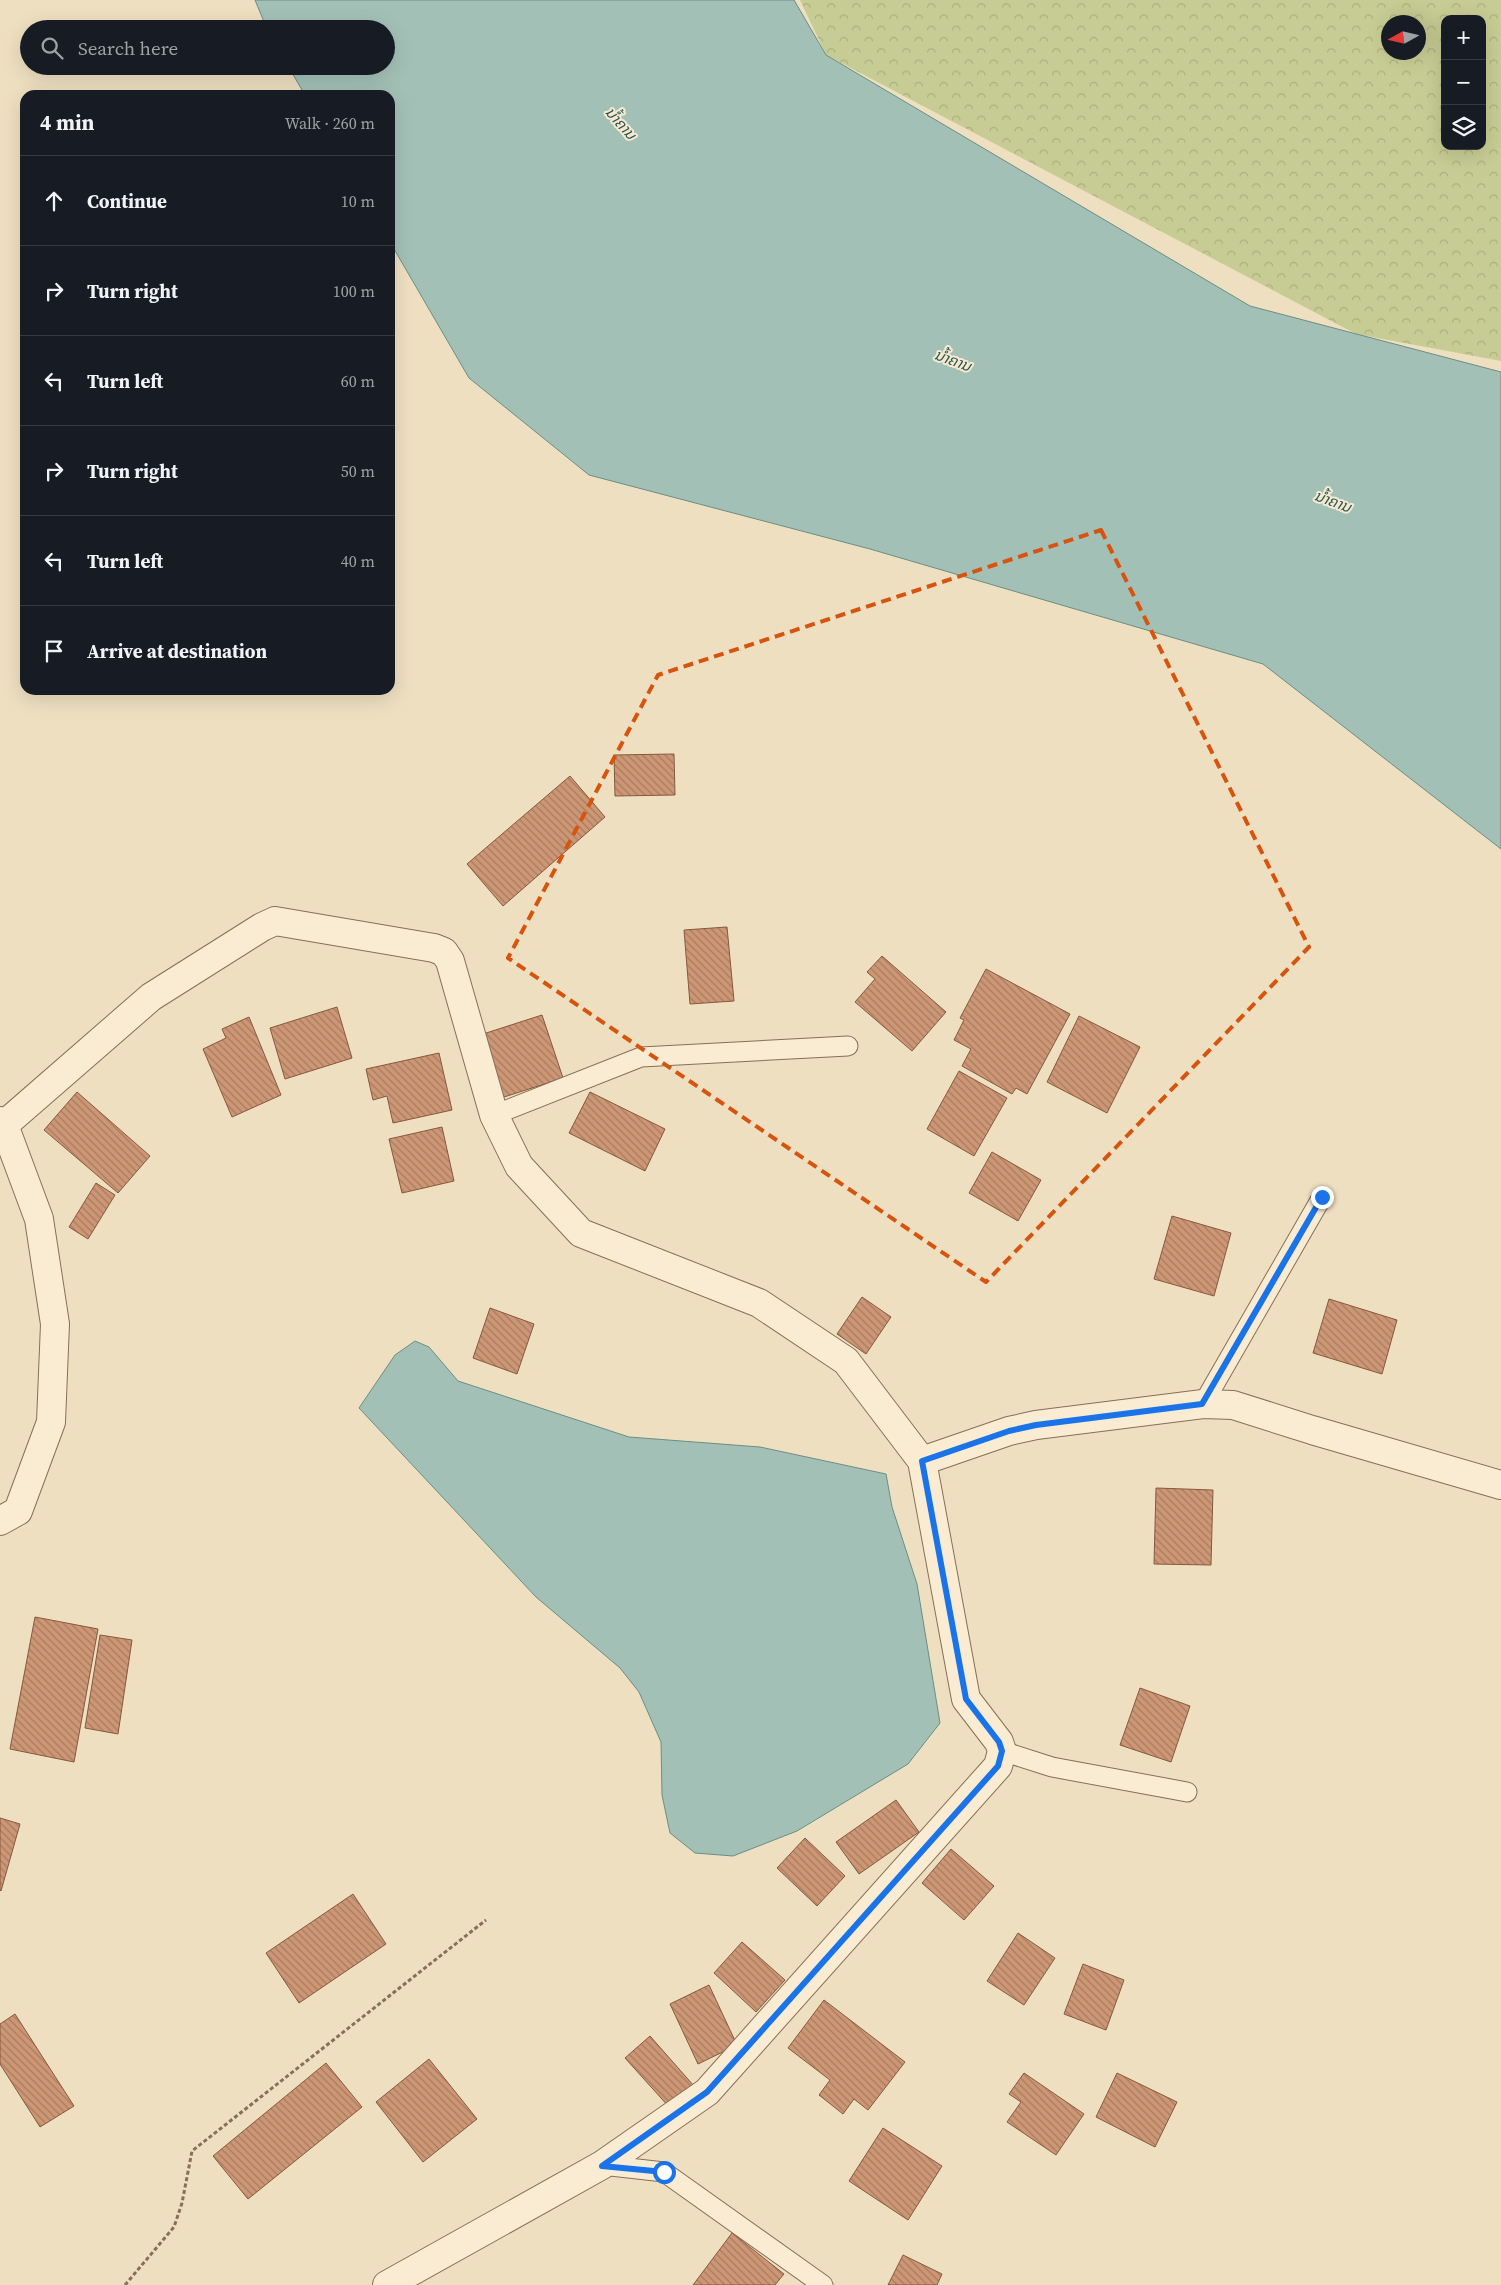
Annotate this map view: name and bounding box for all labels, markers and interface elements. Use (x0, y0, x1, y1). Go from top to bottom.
north arrow (1381, 15, 1426, 60)
map controls (1441, 15, 1486, 150)
button: + (1441, 15, 1486, 60)
search box (20, 20, 395, 75)
icon: search (38, 34, 66, 62)
text: Search here (78, 35, 178, 61)
button: − (1441, 60, 1486, 105)
water label: ນ້ຳຄານ (601, 101, 643, 145)
button: layers (1441, 105, 1486, 150)
text: 4 min (40, 108, 95, 137)
text: Walk · 260 m (285, 112, 375, 134)
icon: ahead (40, 187, 68, 215)
text: Continue (87, 188, 167, 214)
text: 10 m (341, 190, 375, 212)
icon: right (40, 277, 68, 305)
text: Turn right (87, 278, 178, 304)
text: 100 m (333, 280, 375, 302)
water label: ນ້ຳຄານ (932, 343, 976, 377)
icon: left (40, 367, 68, 395)
text: Turn left (87, 368, 163, 394)
text: 60 m (341, 370, 375, 392)
icon: right (40, 457, 68, 485)
text: Turn right (87, 458, 178, 484)
text: 50 m (341, 460, 375, 482)
water label: ນ້ຳຄານ (1312, 484, 1356, 518)
icon: left (40, 547, 68, 575)
text: Turn left (87, 548, 163, 574)
text: 40 m (341, 550, 375, 572)
icon: arrive (40, 637, 68, 665)
text: Arrive at destination (87, 638, 267, 664)
route end (1311, 1186, 1334, 1209)
route start (653, 2161, 676, 2184)

